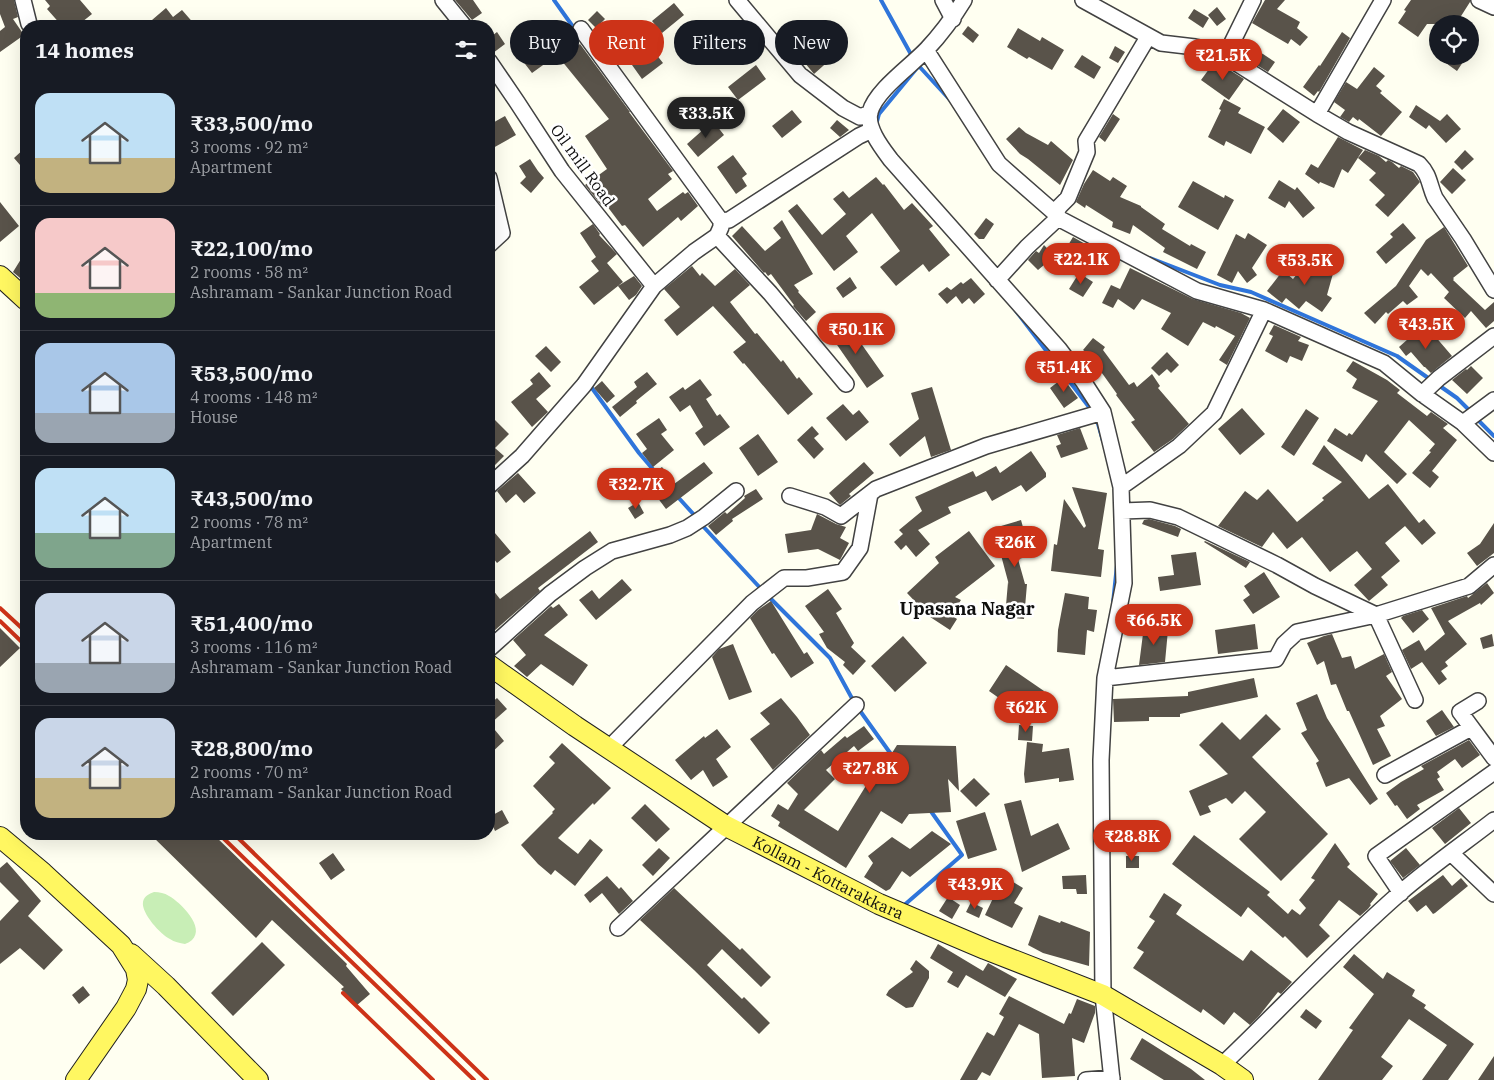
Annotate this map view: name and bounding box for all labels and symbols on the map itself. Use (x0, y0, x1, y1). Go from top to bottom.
pin: ₹21.5K (1182, 38, 1264, 81)
pin: ₹33.5K (665, 96, 747, 139)
street label: Oil mill Road (546, 120, 620, 210)
pin: ₹22.1K (1040, 242, 1122, 285)
pin: ₹53.5K (1264, 244, 1346, 286)
pin: ₹43.5K (1385, 308, 1467, 350)
pin: ₹50.1K (815, 312, 897, 355)
pin: ₹51.4K (1023, 350, 1105, 393)
pin: ₹32.7K (595, 468, 677, 510)
pin: ₹26K (985, 526, 1045, 568)
district label: Upasana Nagar (899, 597, 1035, 620)
pin: ₹66.5K (1113, 604, 1195, 646)
pin: ₹62K (996, 690, 1056, 733)
pin: ₹27.8K (829, 752, 911, 794)
pin: ₹28.8K (1091, 820, 1173, 862)
street label: Kollam - Kottarakkara (749, 831, 907, 923)
pin: ₹43.9K (934, 868, 1016, 910)

